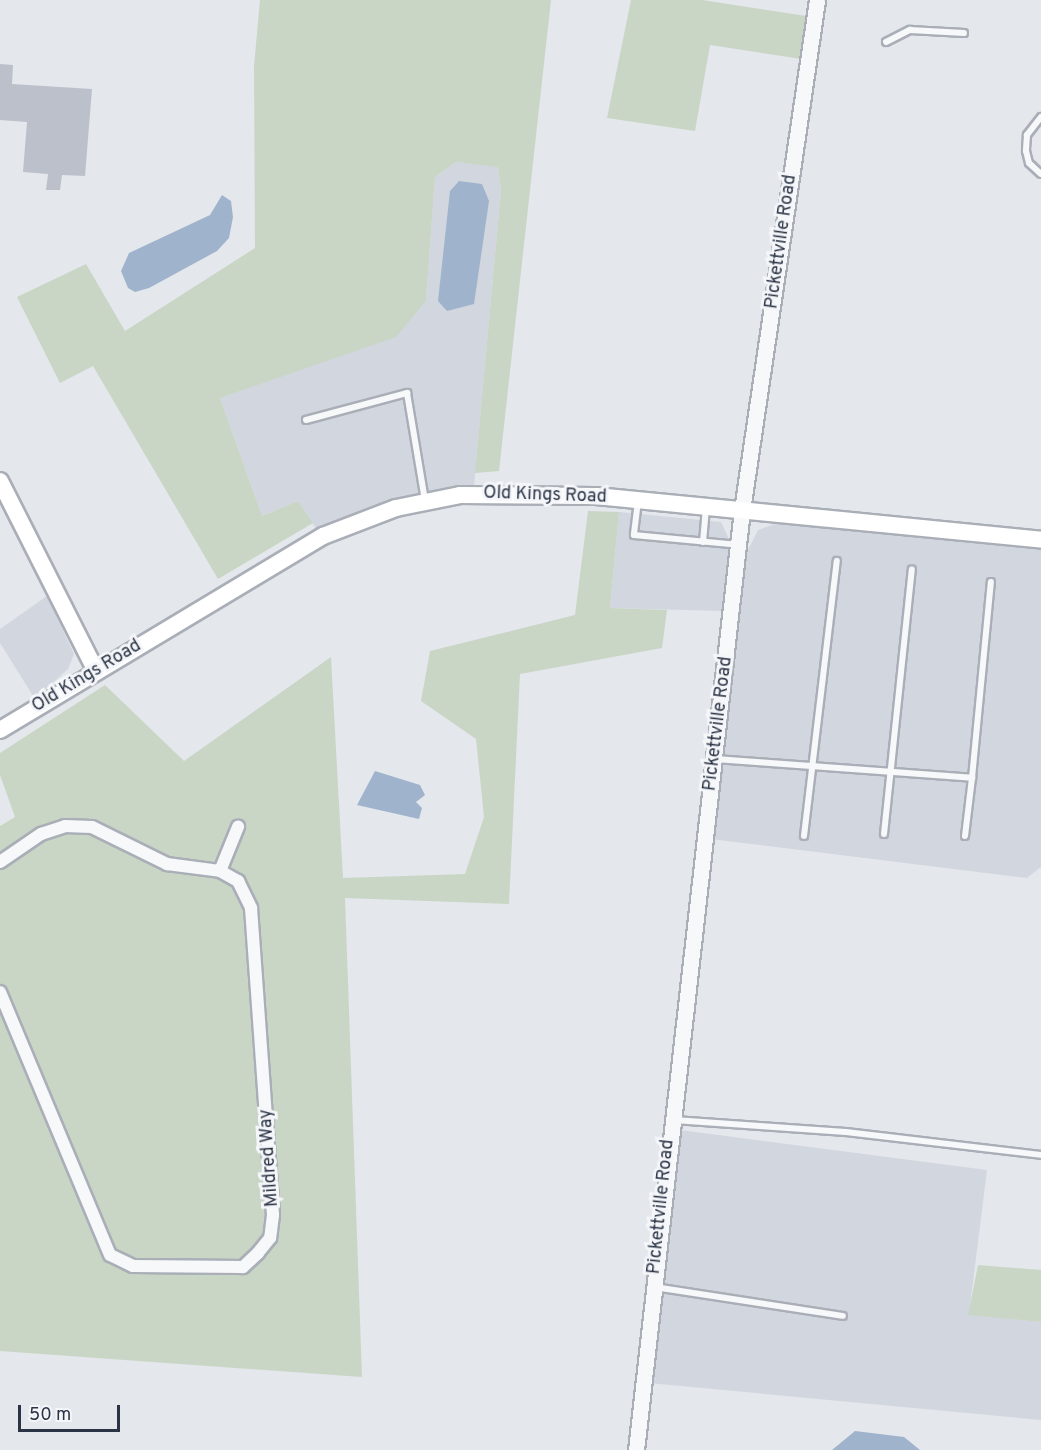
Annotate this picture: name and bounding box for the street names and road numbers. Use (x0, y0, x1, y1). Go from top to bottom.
street label: Pickettville Road (762, 174, 802, 310)
street label: Old Kings Road (483, 483, 607, 509)
street label: Old Kings Road (28, 636, 146, 718)
street label: Pickettville Road (700, 656, 738, 792)
street label: Mildred Way (256, 1108, 284, 1208)
street label: Pickettville Road (644, 1139, 680, 1275)

